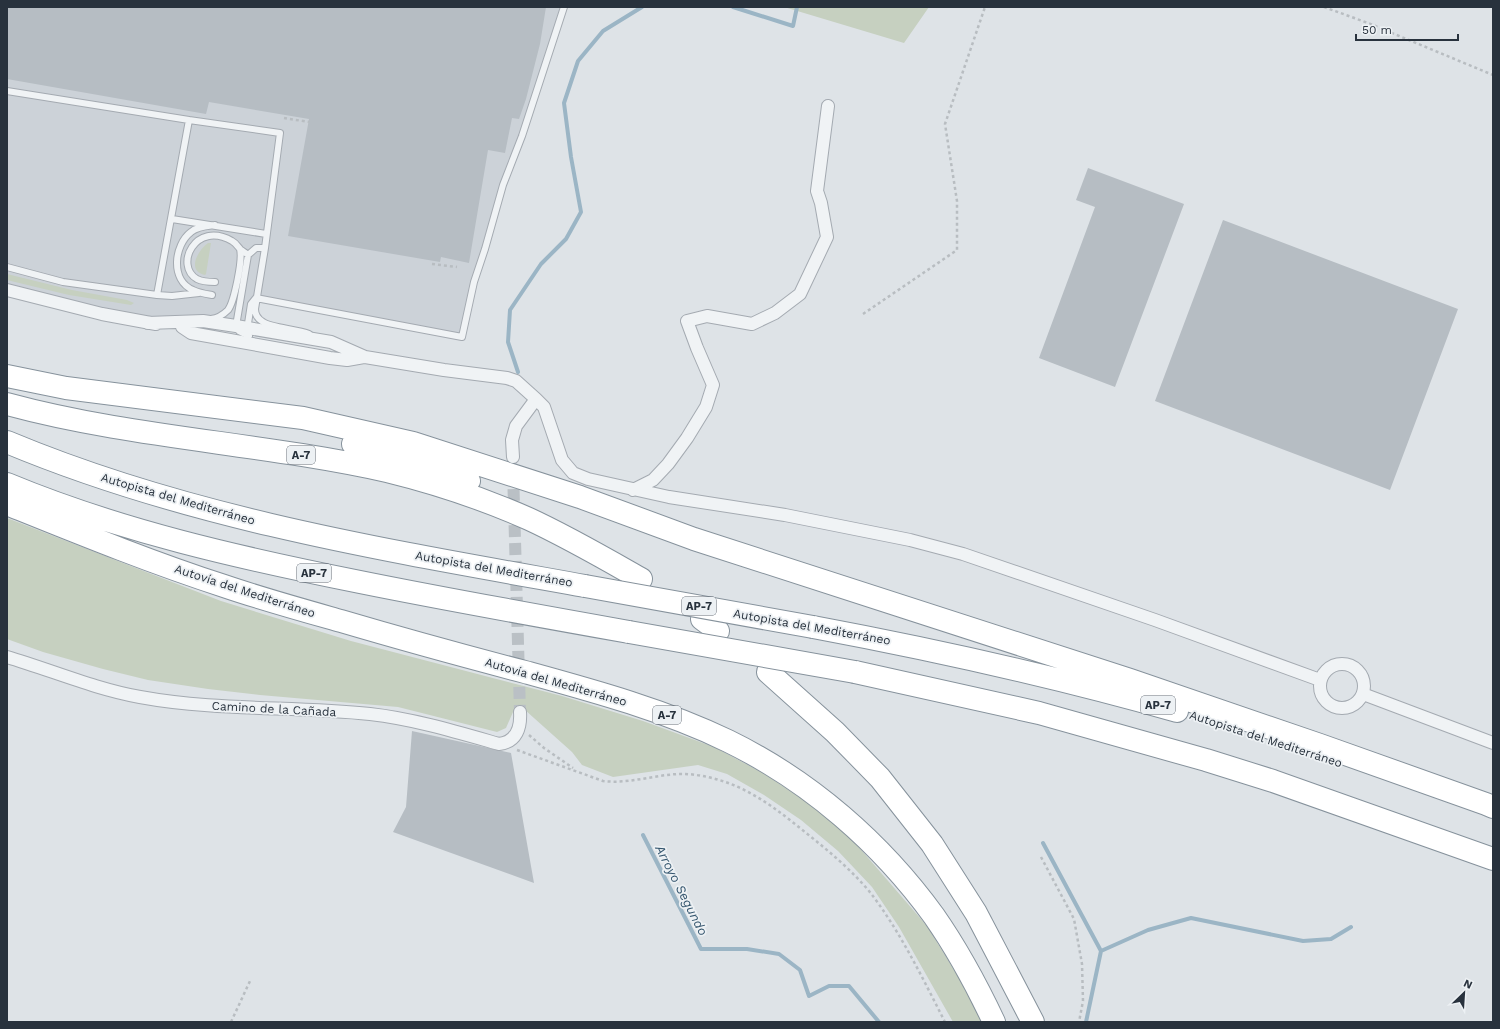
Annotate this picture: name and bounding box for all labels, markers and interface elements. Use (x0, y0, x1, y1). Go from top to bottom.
scale bar (1356, 16, 1458, 42)
text: 50 m (1362, 23, 1392, 37)
road number: A-7 (287, 446, 315, 464)
street label: Autopista del Mediterráneo (99, 470, 257, 528)
street label: Autopista del Mediterráneo (414, 548, 574, 590)
street label: Autovía del Mediterráneo (173, 562, 317, 620)
road number: AP-7 (297, 564, 331, 582)
road number: AP-7 (682, 597, 716, 615)
street label: Autopista del Mediterráneo (732, 606, 892, 648)
street label: Autovía del Mediterráneo (483, 655, 629, 709)
road number: AP-7 (1141, 696, 1175, 714)
street label: Camino de la Cañada (211, 699, 337, 719)
road number: A-7 (653, 706, 681, 724)
street label: Autopista del Mediterráneo (1188, 708, 1344, 770)
water label: Arroyo Segundo (652, 842, 711, 938)
north arrow (1444, 973, 1484, 1013)
text: N (1462, 977, 1474, 992)

